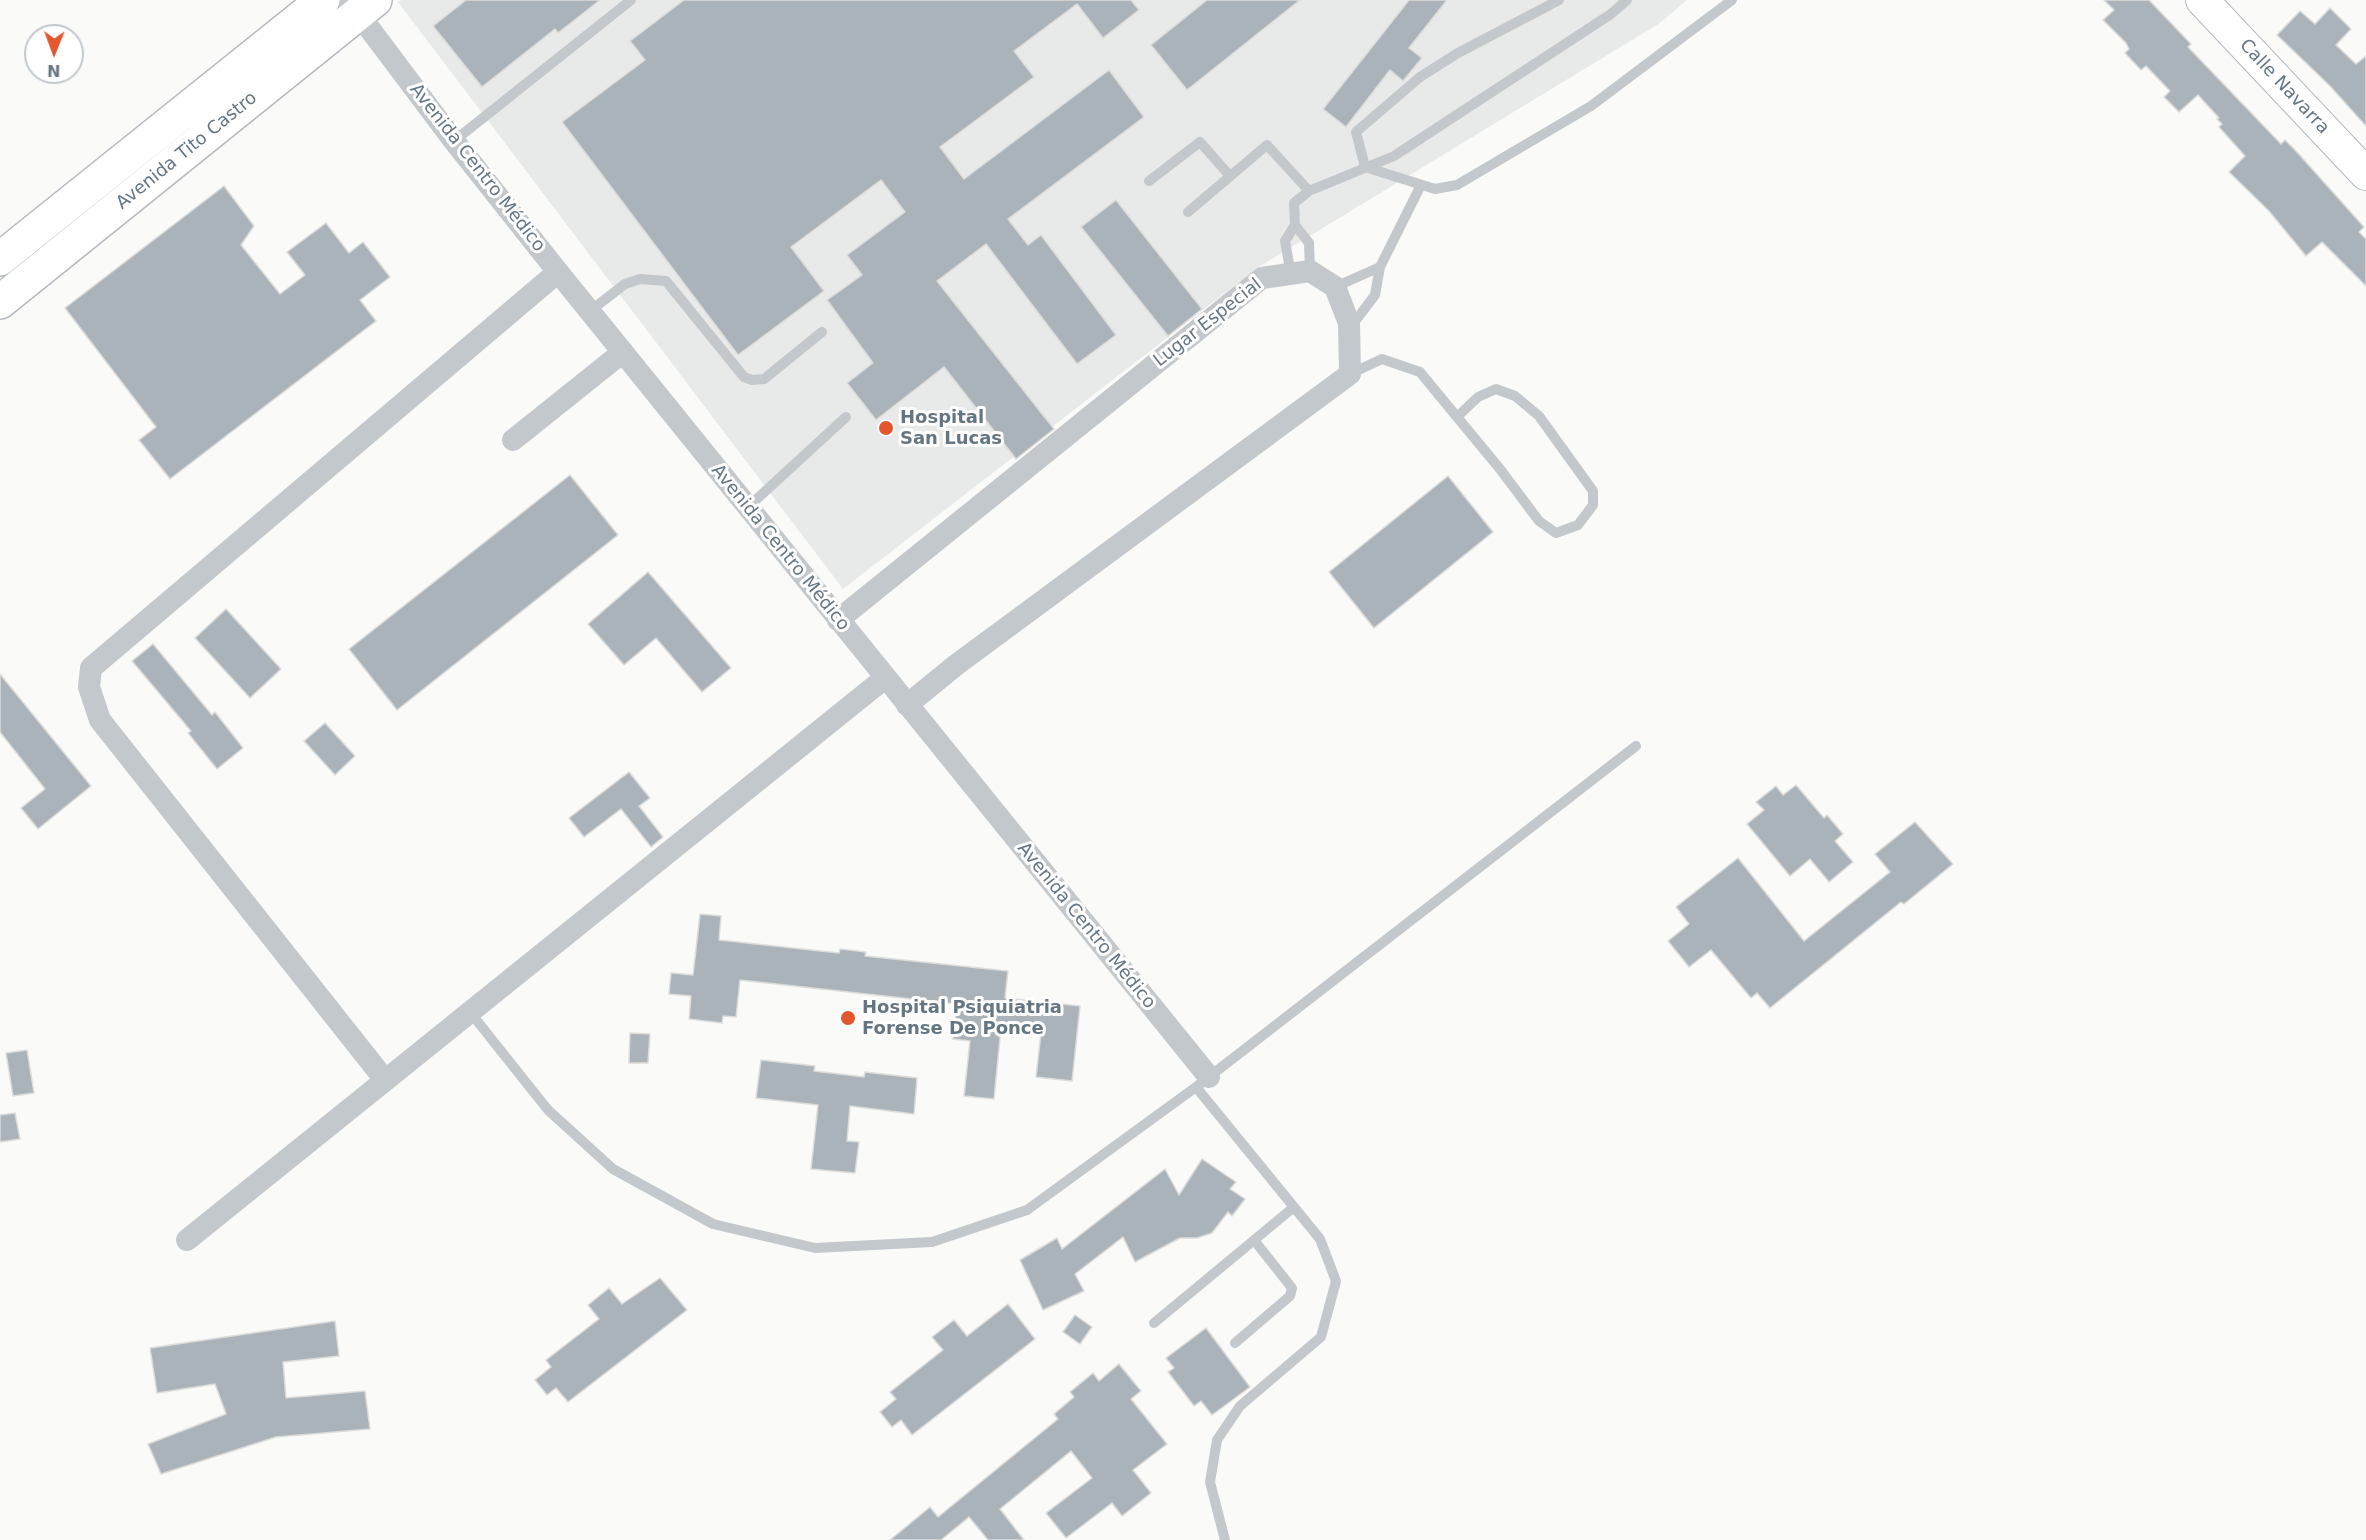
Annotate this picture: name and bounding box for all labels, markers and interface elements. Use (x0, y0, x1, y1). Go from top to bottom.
north arrow (24, 24, 84, 84)
street label: Calle Navarra (2234, 35, 2334, 139)
text: N (47, 61, 61, 80)
street label: Avenida Centro Médico (405, 80, 549, 256)
street label: Avenida Tito Castro (112, 88, 262, 214)
street label: Lugar Especial (1150, 274, 1266, 372)
place label: Hospital San Lucas (900, 407, 1002, 450)
marker: Hospital San Lucas (877, 419, 895, 437)
street label: Avenida Centro Médico (706, 461, 854, 635)
street label: Avenida Centro Médico (1012, 839, 1160, 1013)
place label: Hospital Psiquiatria Forense De Ponce (862, 997, 1062, 1040)
marker: Hospital Psiquiatria Forense De Ponce (839, 1009, 857, 1027)

